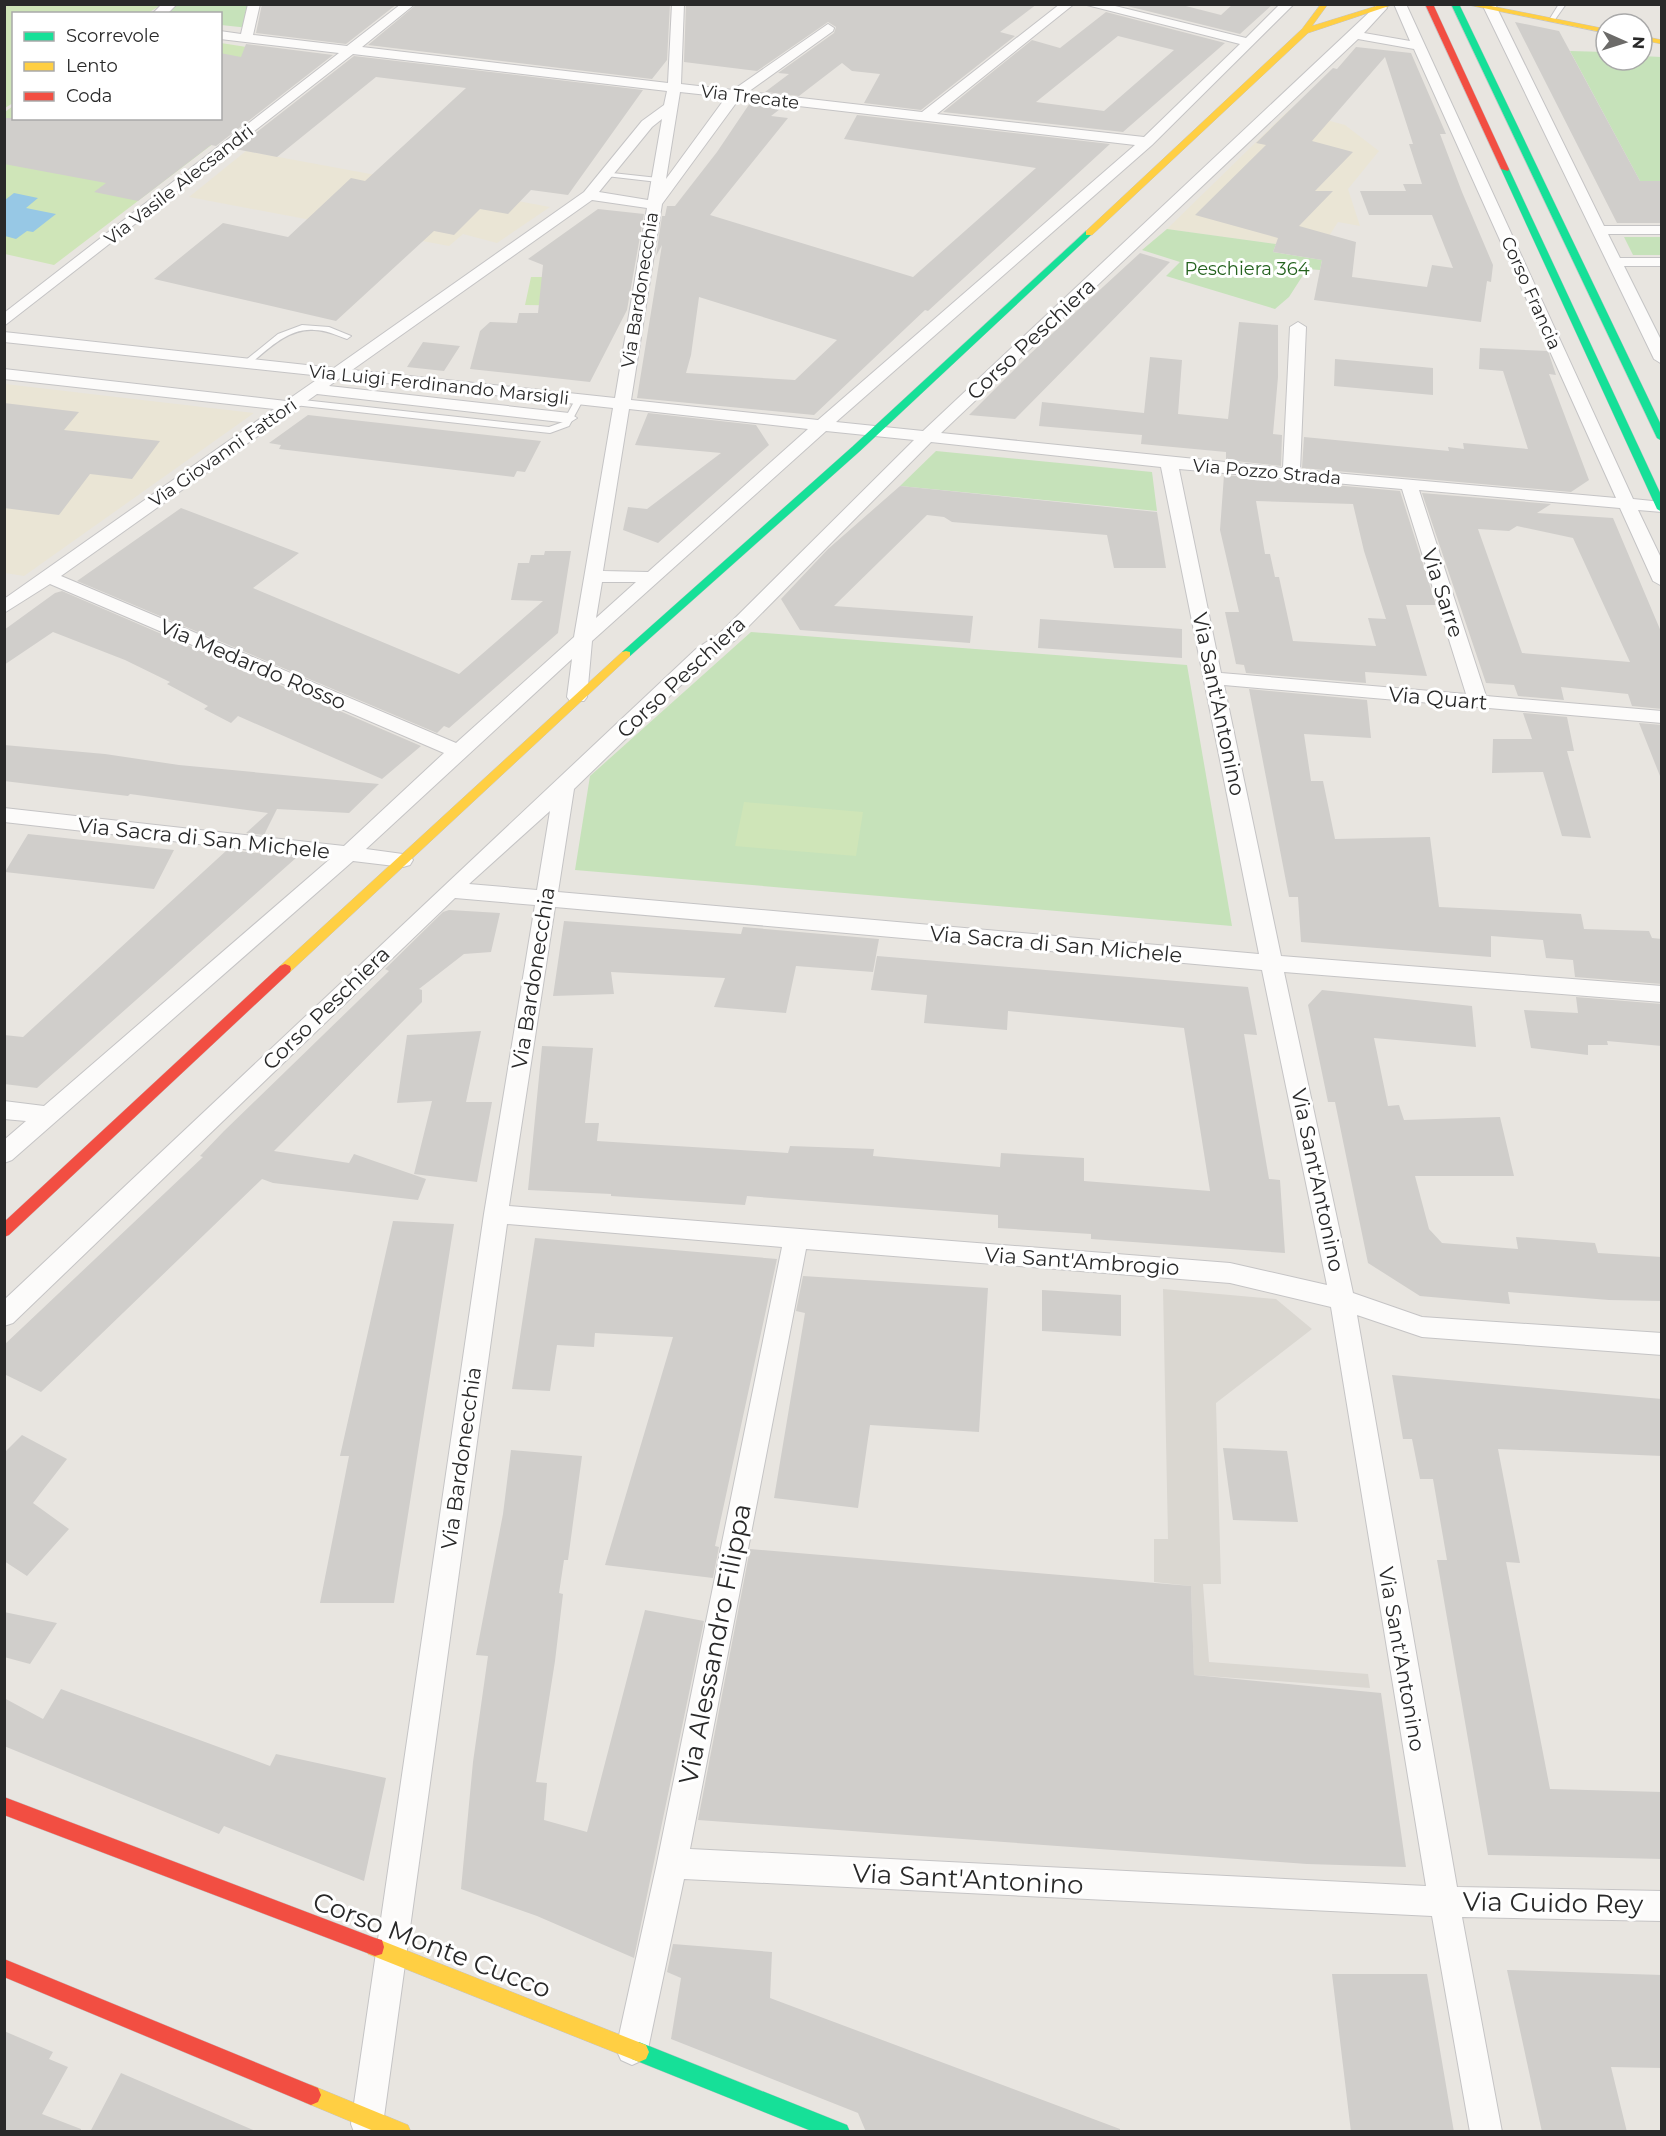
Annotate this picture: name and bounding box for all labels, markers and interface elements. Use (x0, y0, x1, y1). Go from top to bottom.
legend (12, 12, 222, 120)
north arrow (1594, 12, 1654, 72)
text: Scorrevole (66, 25, 160, 47)
text: N (1629, 36, 1648, 50)
text: Lento (66, 55, 118, 77)
street label: Via Trecate (700, 80, 801, 114)
text: Coda (66, 85, 112, 107)
street label: Via Vasile Alecsandri (100, 120, 258, 250)
street label: Via Bardonecchia (617, 210, 663, 370)
street label: Corso Francia (1496, 233, 1566, 353)
park label: Peschiera 364 (1184, 258, 1310, 280)
street label: Corso Peschiera (961, 273, 1101, 405)
street label: Via Luigi Ferdinando Marsigli (308, 360, 570, 410)
street label: Via Giovanni Fattori (145, 394, 301, 512)
street label: Via Pozzo Strada (1192, 455, 1342, 489)
street label: Via Sarre (1417, 545, 1469, 641)
street label: Via Sant'Antonino (1187, 610, 1251, 798)
street label: Corso Peschiera (611, 611, 751, 743)
street label: Via Medardo Rosso (156, 613, 350, 715)
street label: Via Quart (1387, 681, 1489, 715)
street label: Via Sacra di San Michele (77, 812, 331, 864)
street label: Via Bardonecchia (506, 885, 560, 1071)
street label: Via Sacra di San Michele (929, 921, 1183, 967)
street label: Corso Peschiera (257, 941, 395, 1075)
street label: Via Sant'Antonino (1286, 1086, 1350, 1274)
street label: Via Sant'Ambrogio (984, 1242, 1180, 1280)
street label: Via Bardonecchia (436, 1365, 486, 1551)
street label: Via Alessandro Filippa (672, 1501, 758, 1787)
street label: Via Sant'Antonino (1373, 1565, 1431, 1753)
street label: Via Sant'Antonino (852, 1857, 1084, 1901)
street label: Corso Monte Cucco (309, 1885, 555, 2005)
street label: Via Guido Rey (1462, 1885, 1644, 1921)

